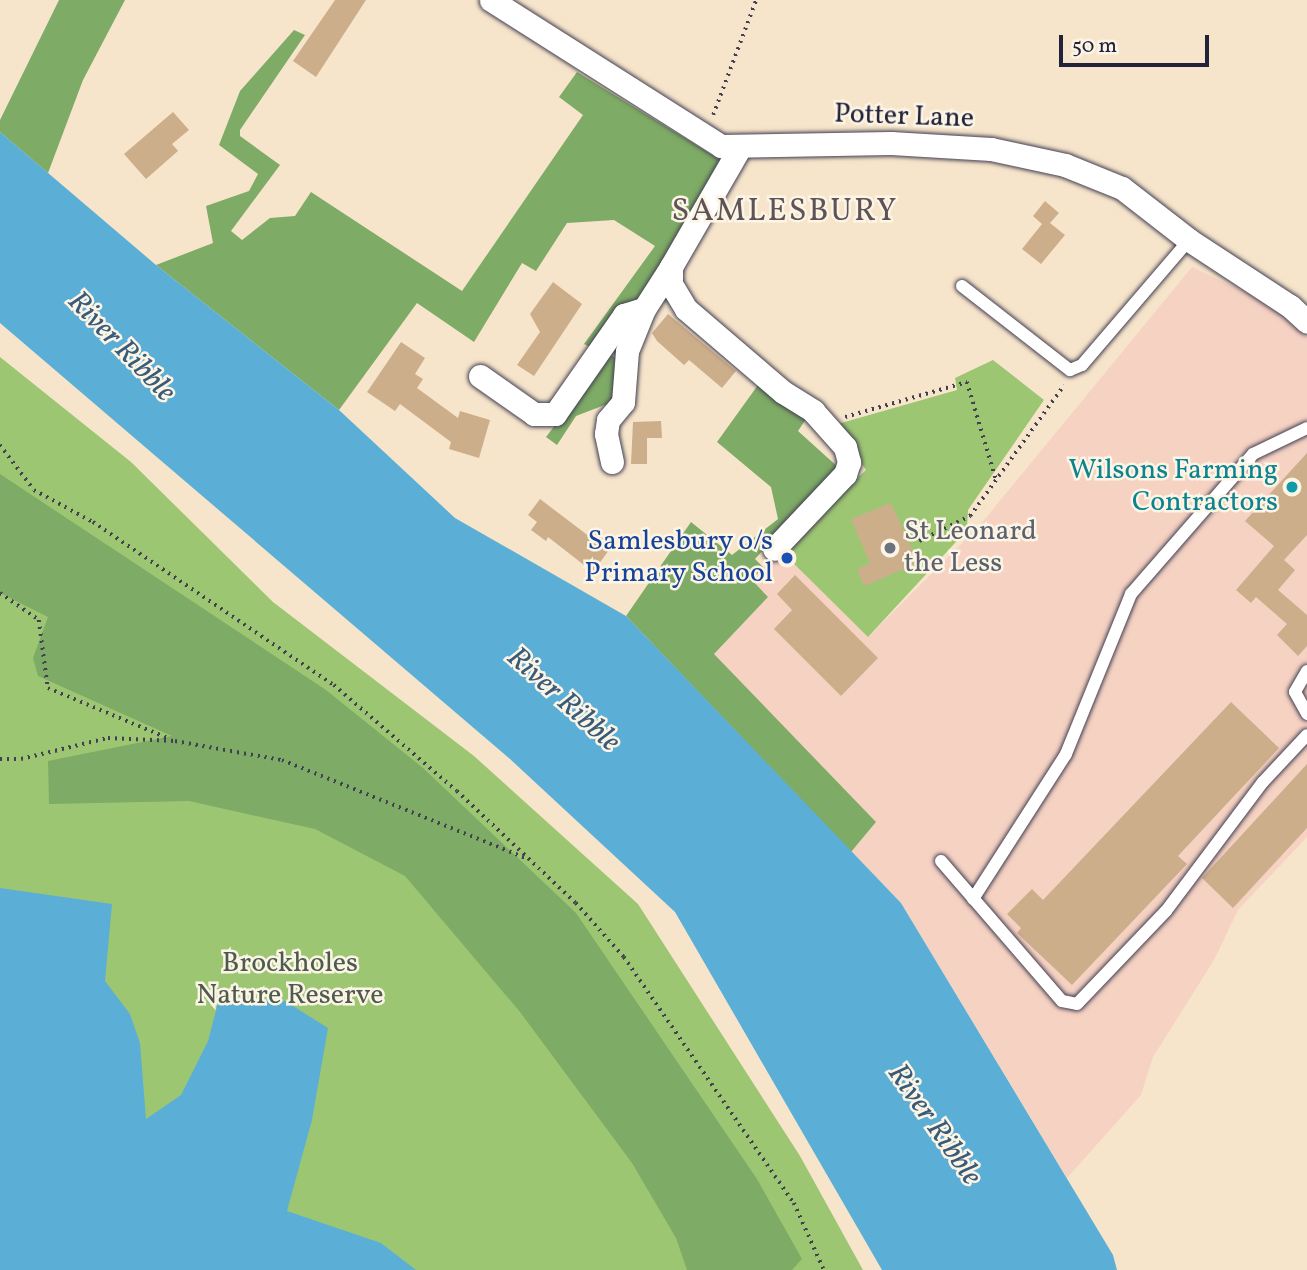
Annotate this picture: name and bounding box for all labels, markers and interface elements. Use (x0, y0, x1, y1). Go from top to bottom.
scale bar (1062, 21, 1212, 65)
text: 50 m (1072, 32, 1117, 61)
street label: Potter Lane (833, 98, 975, 136)
district label: SAMLESBURY (673, 193, 897, 231)
water label: River Ribble (59, 284, 183, 410)
place label: Wilsons Farming Contractors (1069, 454, 1278, 520)
marker: Wilsons Farming Contractors (1284, 479, 1300, 495)
place label: St Leonard the Less (904, 515, 1037, 581)
place label: Samlesbury o/s Primary School (584, 525, 773, 591)
marker: St Leonard the Less (882, 540, 898, 556)
marker: Samlesbury o/s Primary School (779, 550, 795, 566)
water label: River Ribble (499, 640, 627, 760)
park label: Brockholes Nature Reserve (196, 947, 384, 1013)
water label: River Ribble (879, 1057, 989, 1193)

